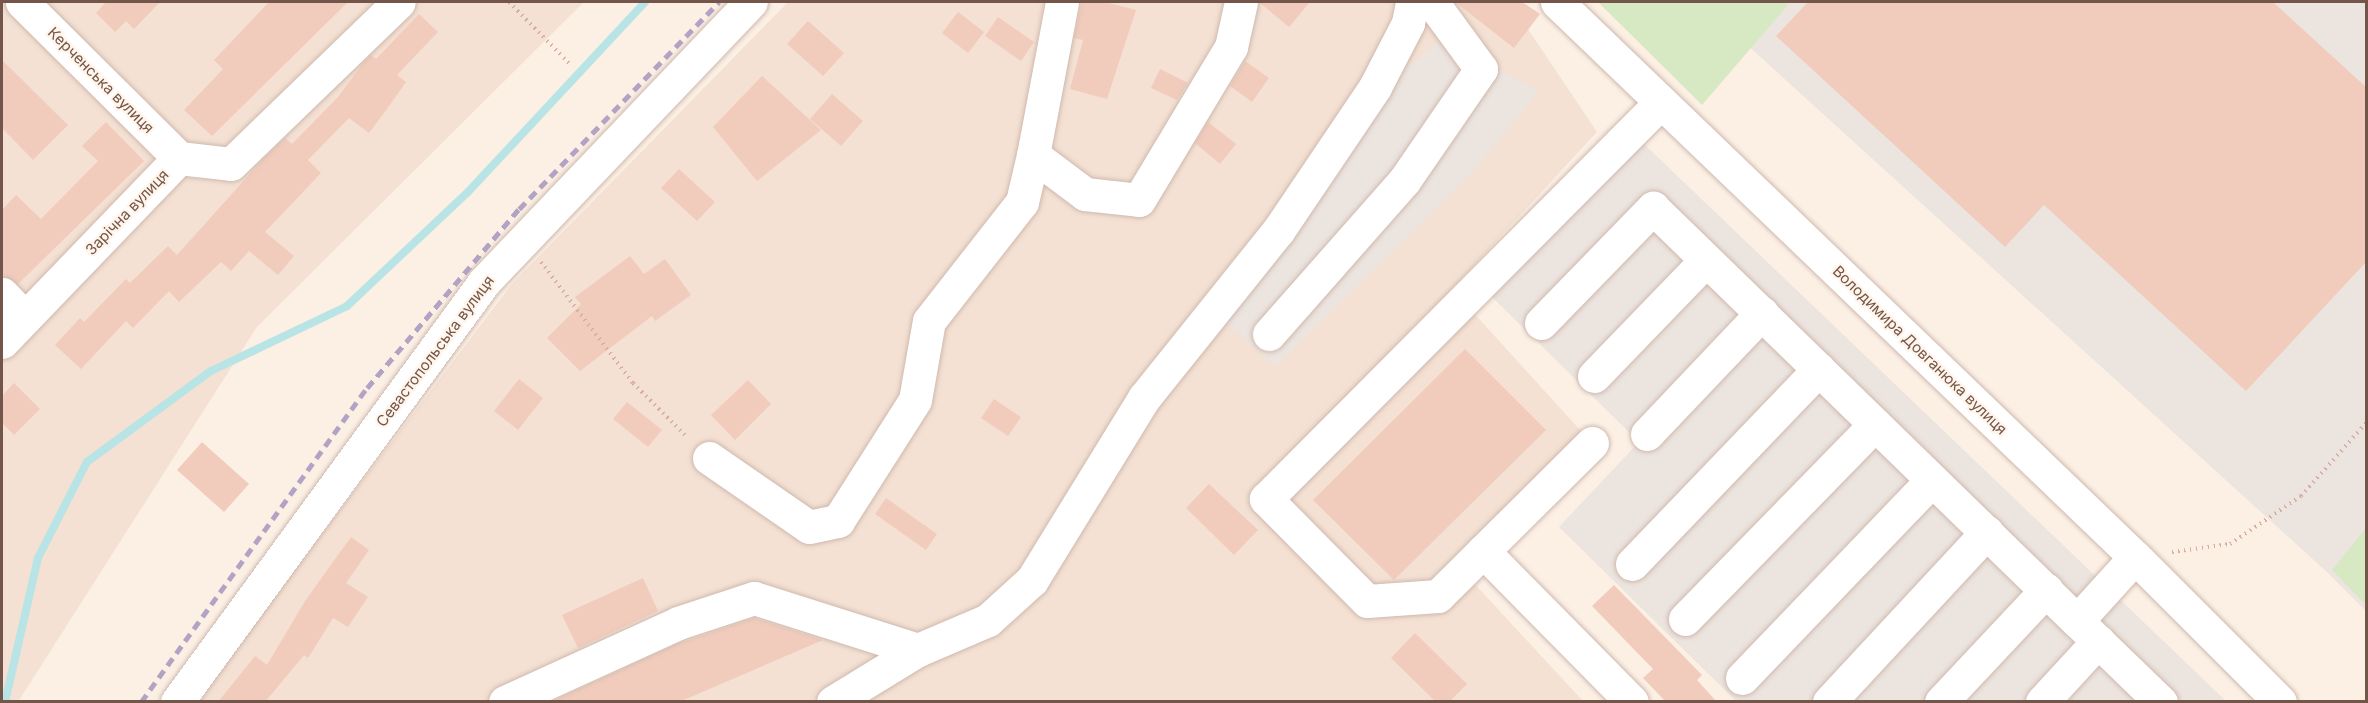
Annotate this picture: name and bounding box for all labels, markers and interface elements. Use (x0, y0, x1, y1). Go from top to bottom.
street label: Керченська вулиця (44, 23, 158, 137)
street label: Зарічна вулиця (82, 166, 172, 258)
street label: Володимира Довганюка вулиця (1829, 262, 2011, 438)
street label: Севастопольська вулиця (372, 272, 498, 430)

